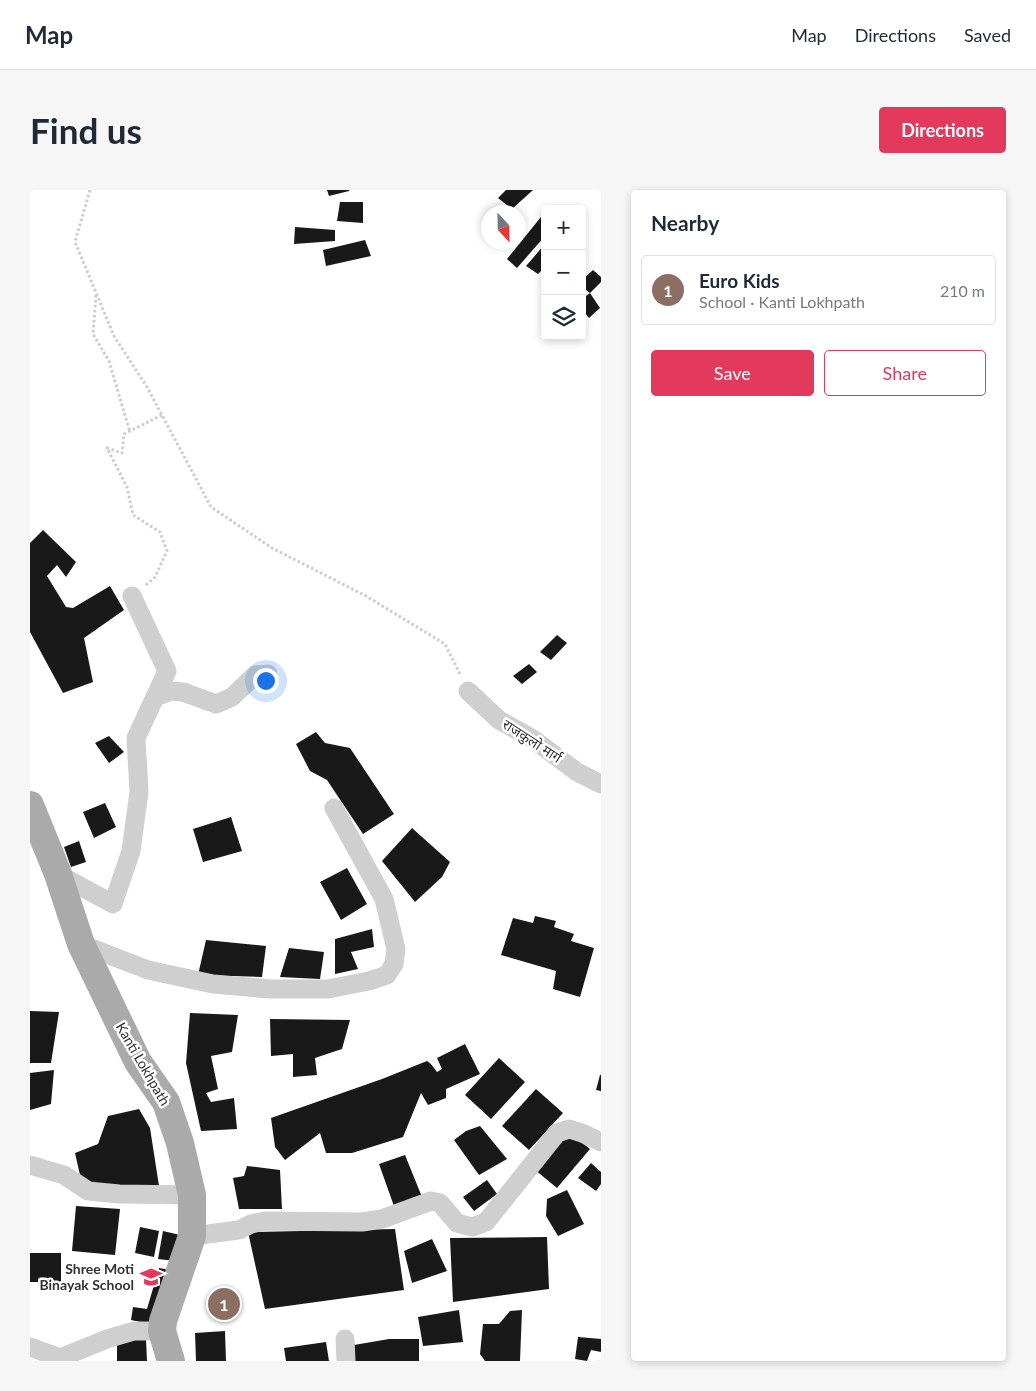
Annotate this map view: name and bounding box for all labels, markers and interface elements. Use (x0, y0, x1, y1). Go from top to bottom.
text: Map (25, 20, 73, 49)
text: Map (791, 24, 827, 46)
text: Directions (855, 24, 936, 46)
text: Saved (964, 24, 1011, 46)
button: Directions (879, 107, 1006, 153)
text: Find us (30, 109, 142, 151)
north arrow (481, 205, 526, 250)
map controls (541, 205, 586, 340)
button: + (541, 205, 586, 250)
text: Nearby (651, 210, 719, 235)
button: − (541, 250, 586, 295)
text: Euro Kids (699, 269, 780, 292)
text: 1 (663, 281, 673, 300)
text: 210 m (940, 281, 985, 300)
text: School · Kanti Lokhpath (699, 292, 865, 311)
button: layers (541, 295, 586, 340)
button: Save (651, 350, 814, 396)
button: Share (824, 350, 986, 396)
your location (253, 668, 279, 694)
street label: राजकुलो मार्ग (498, 715, 566, 768)
street label: Kanti Lokhpath (113, 1019, 174, 1108)
place label: Shree Moti Binayak School (39, 1260, 134, 1293)
school or university icon: Shree Moti Binayak School (138, 1264, 164, 1290)
pin: 1 (208, 1285, 240, 1323)

